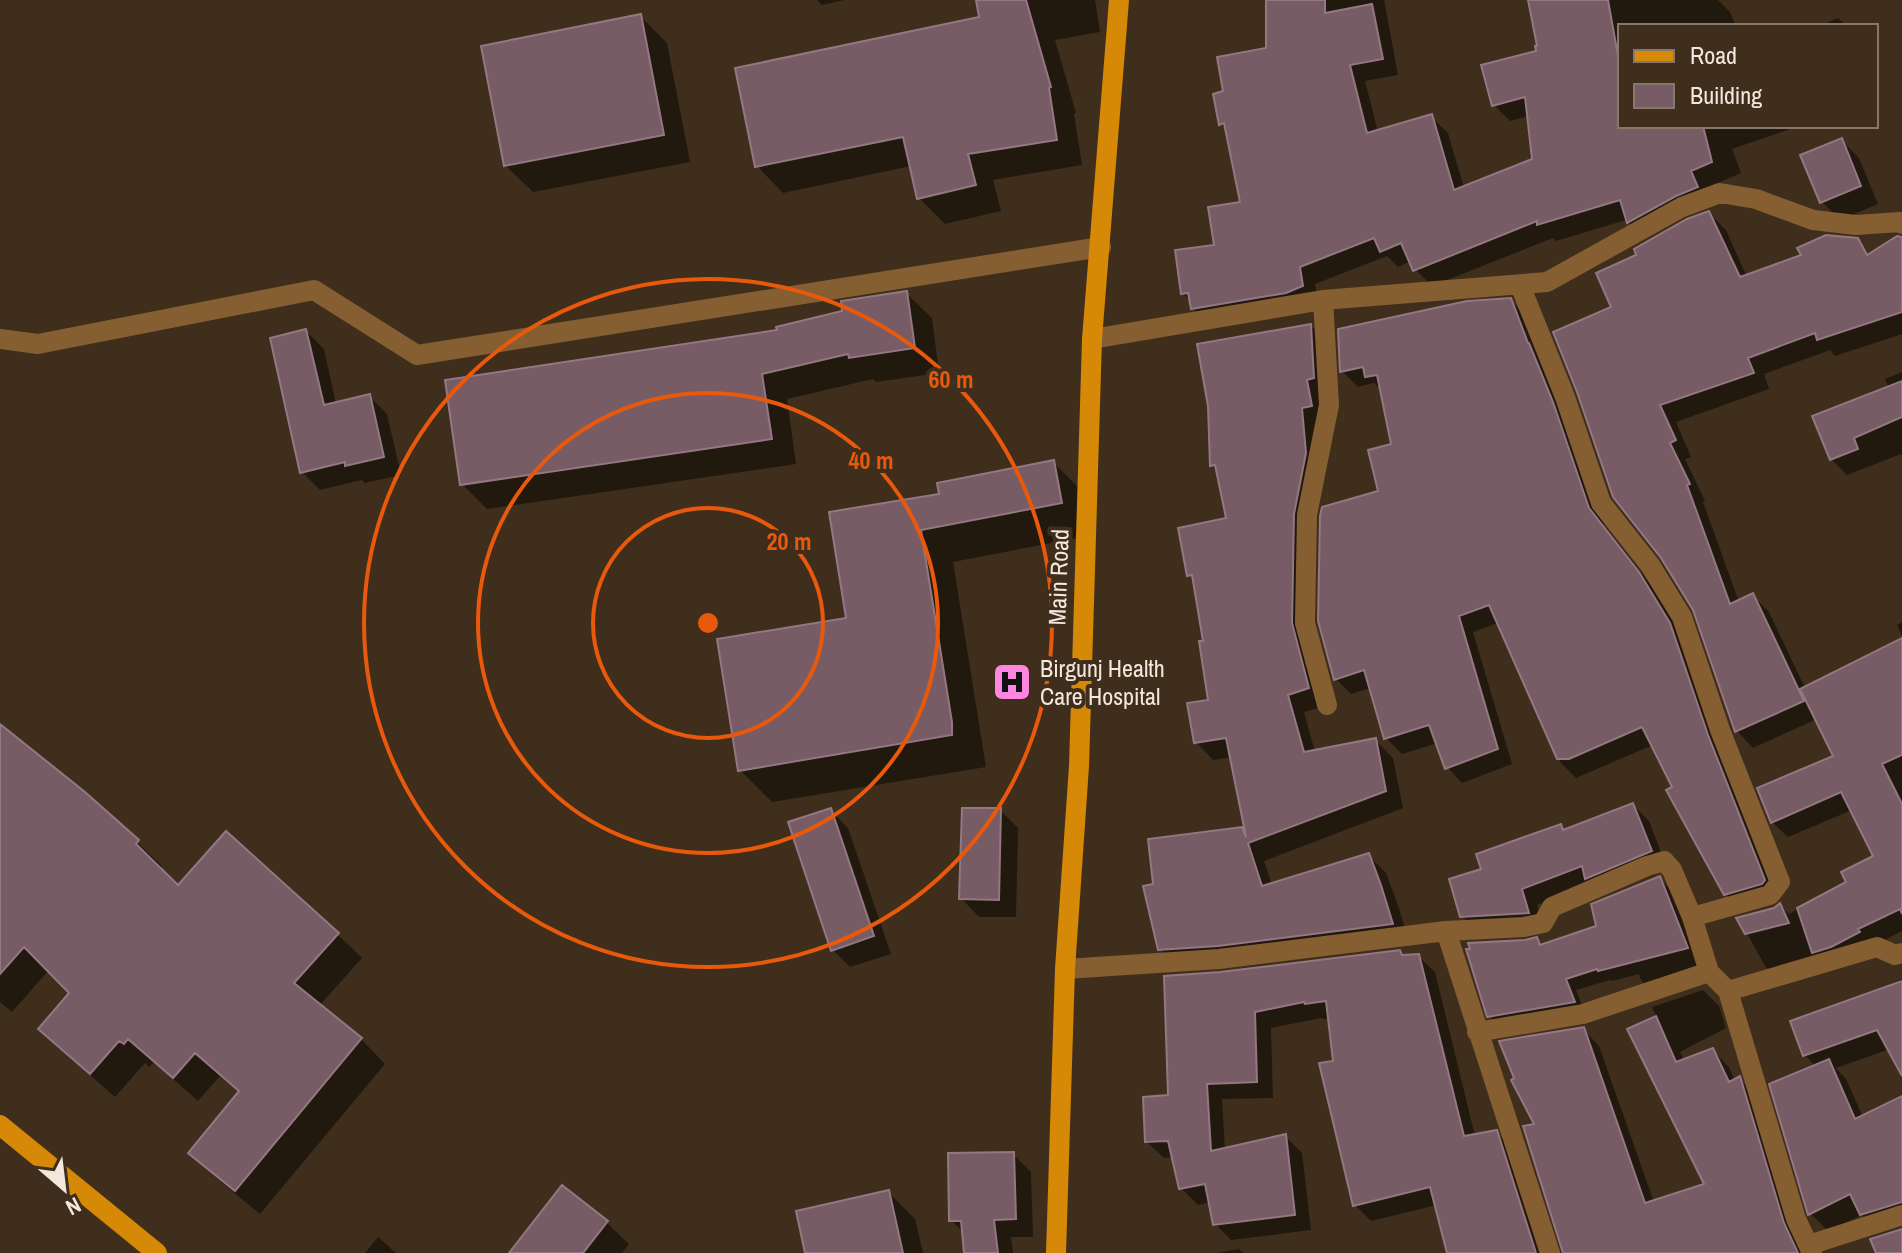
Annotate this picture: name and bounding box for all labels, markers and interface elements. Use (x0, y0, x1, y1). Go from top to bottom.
legend (1618, 24, 1878, 128)
text: Road (1690, 39, 1737, 71)
text: Building (1690, 79, 1762, 111)
text: 60 m (929, 363, 973, 395)
text: 40 m (849, 444, 893, 476)
text: 20 m (767, 525, 811, 557)
street label: Main Road (1040, 528, 1076, 626)
centre of rings (694, 609, 722, 637)
place label: Birgunj Health Care Hospital (1040, 652, 1165, 712)
hospital icon: Birgunj Health Care Hospital (991, 661, 1033, 703)
north arrow (24, 1149, 104, 1229)
text: N (61, 1190, 86, 1223)

